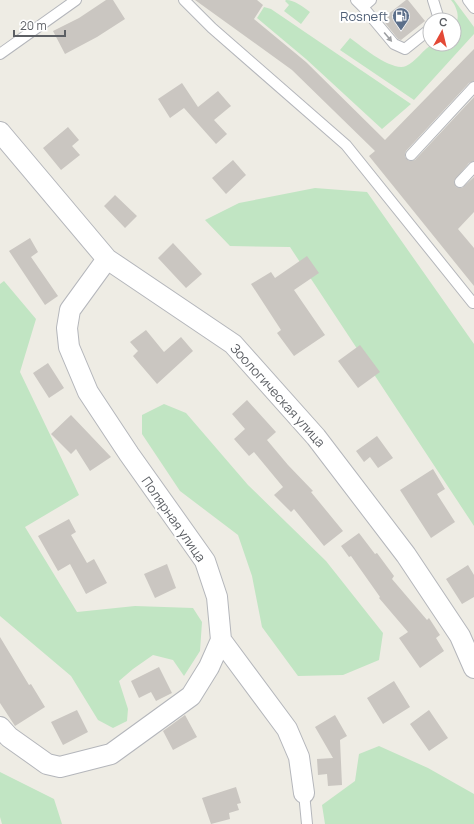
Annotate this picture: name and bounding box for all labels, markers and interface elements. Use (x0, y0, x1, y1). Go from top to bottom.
fuel station icon: Rosneft (391, 6, 411, 31)
place label: Rosneft (340, 7, 388, 25)
scale bar (14, 12, 65, 38)
north arrow (422, 12, 462, 52)
text: С (438, 14, 449, 30)
text: 20 m (20, 17, 47, 34)
one-way arrow (383, 31, 392, 42)
street label: Зоологическая улица (227, 339, 329, 451)
street label: Полярная улица (138, 473, 210, 565)

